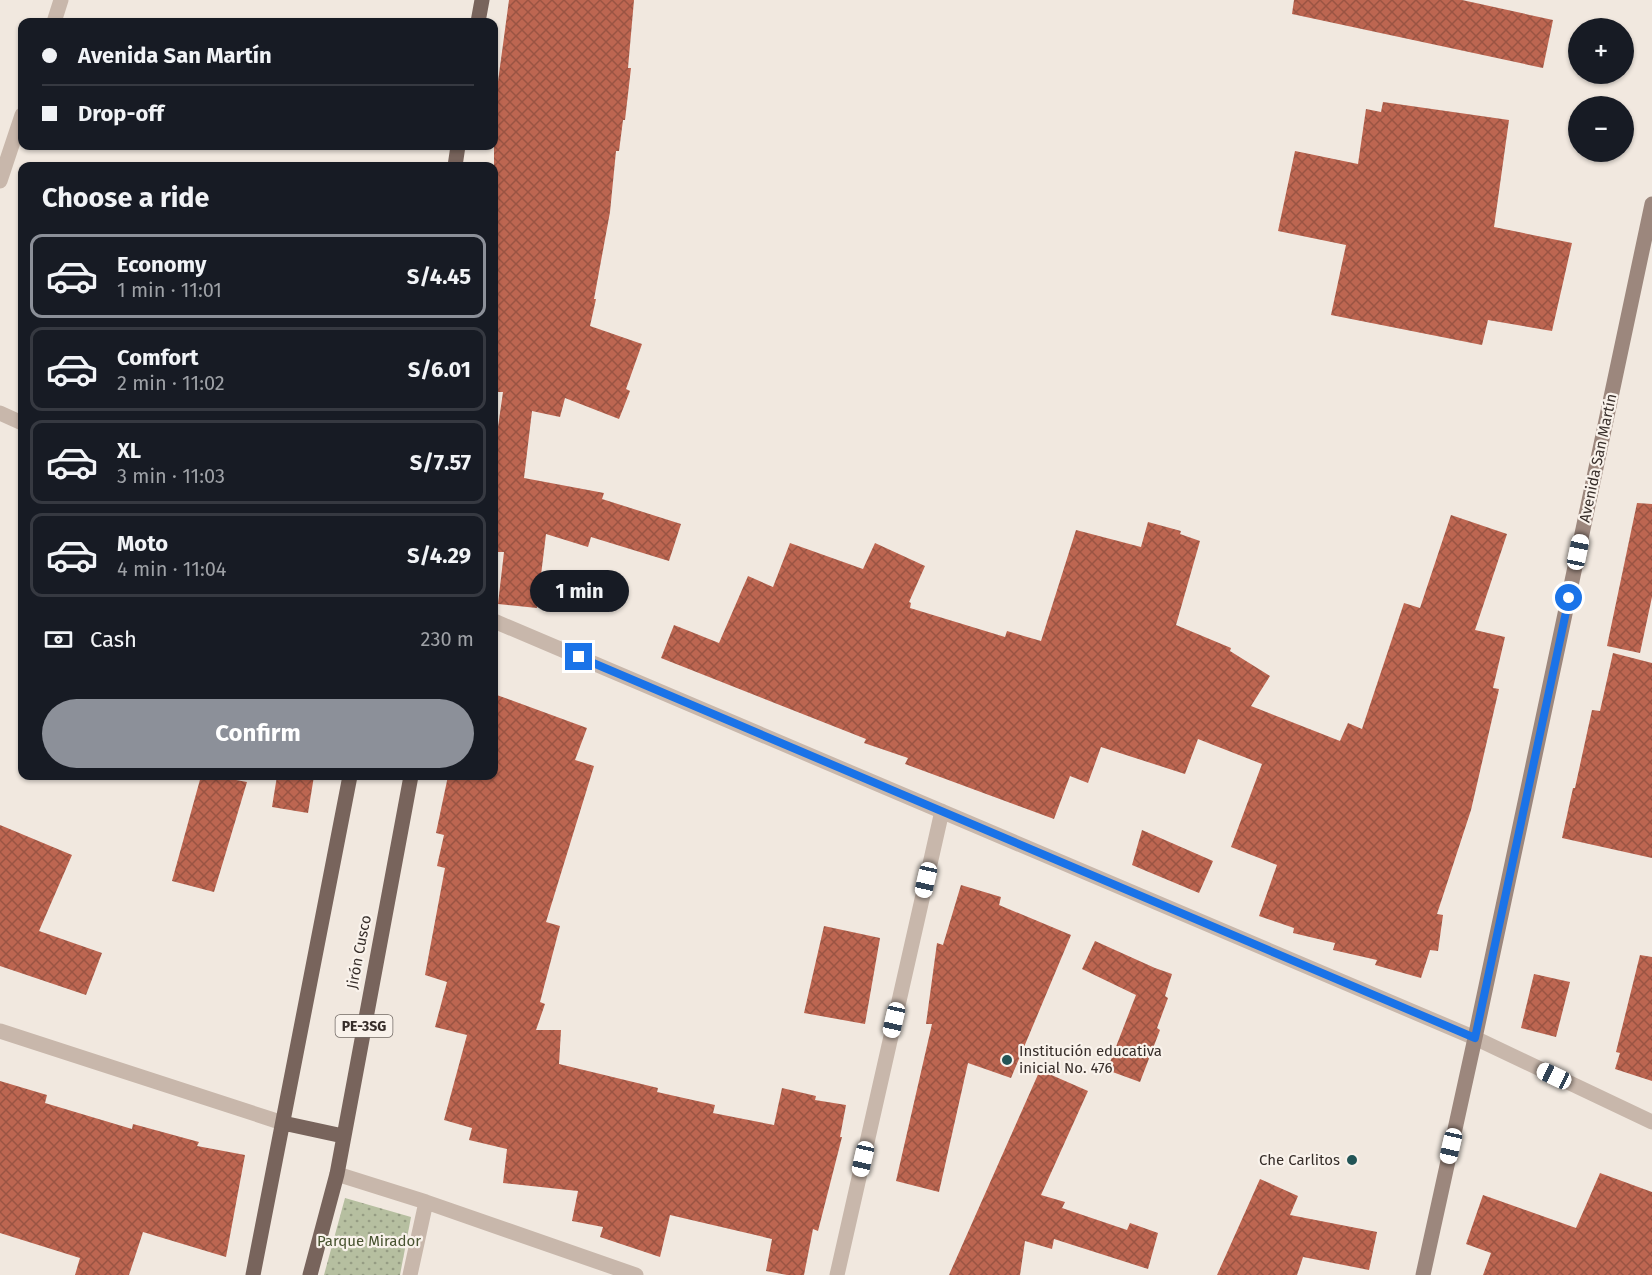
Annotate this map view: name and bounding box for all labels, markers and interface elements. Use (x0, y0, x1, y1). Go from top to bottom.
map controls (1568, 18, 1634, 162)
button: + (1568, 18, 1634, 84)
text: Avenida San Martín (78, 42, 272, 69)
button: − (1568, 96, 1634, 162)
text: Drop-off (78, 100, 164, 127)
text: Choose a ride (42, 182, 209, 214)
icon: car (45, 249, 99, 303)
text: Economy (117, 251, 206, 278)
text: S/4.45 (407, 263, 471, 290)
text: 1 min · 11:01 (117, 278, 222, 302)
icon: car (45, 342, 99, 396)
text: Comfort (117, 344, 198, 371)
text: S/6.01 (408, 356, 471, 383)
text: 2 min · 11:02 (117, 371, 225, 395)
street label: Avenida San Martín (1576, 392, 1620, 524)
icon: car (45, 435, 99, 489)
text: XL (117, 437, 141, 464)
text: S/7.57 (410, 449, 471, 476)
text: 3 min · 11:03 (117, 464, 225, 488)
icon: car (45, 528, 99, 582)
text: Moto (117, 530, 168, 557)
car (1565, 533, 1591, 571)
text: S/4.29 (407, 542, 471, 569)
text: 4 min · 11:04 (117, 557, 226, 581)
callout: 1 min (530, 570, 628, 612)
text: 1 min (555, 579, 604, 603)
route start (1555, 584, 1582, 611)
icon: cash (42, 623, 75, 656)
text: Cash (90, 626, 137, 653)
text: 230 m (421, 627, 474, 651)
route end (565, 643, 592, 670)
button: Confirm (42, 699, 474, 768)
car (913, 860, 939, 900)
street label: Jirón Cusco (343, 913, 375, 991)
car (881, 1000, 907, 1040)
road number: PE-3SG (336, 1015, 392, 1037)
place label: Institución educativa inicial No. 476 (1019, 1042, 1162, 1077)
marker: Institución educativa inicial No. 476 (1000, 1053, 1014, 1067)
car (1534, 1060, 1574, 1092)
car (1438, 1126, 1464, 1166)
car (850, 1139, 876, 1179)
place label: Che Carlitos (1259, 1151, 1340, 1169)
marker: Che Carlitos (1345, 1153, 1359, 1167)
park label: Parque Mirador (317, 1232, 421, 1250)

